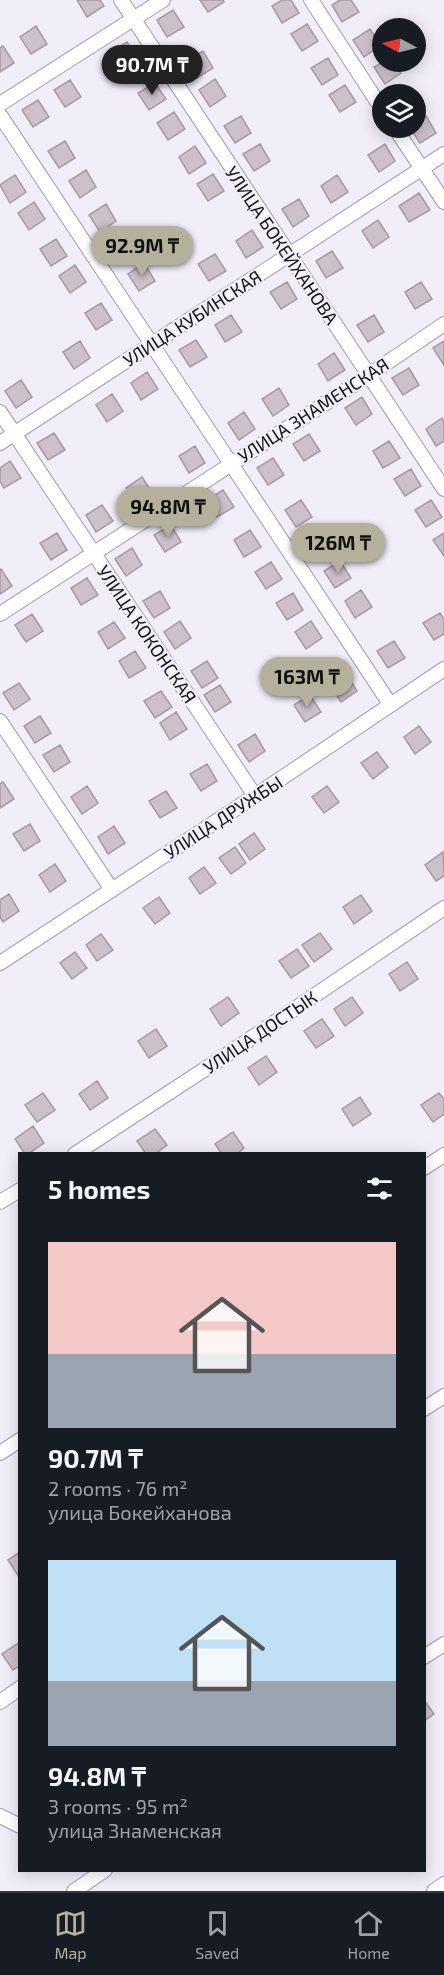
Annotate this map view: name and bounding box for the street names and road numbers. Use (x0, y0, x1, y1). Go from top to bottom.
street label: УЛИЦА БОКЕЙХАНОВА (221, 162, 344, 329)
street label: УЛИЦА КУБИНСКАЯ (119, 265, 265, 371)
street label: УЛИЦА ЗНАМЕНСКАЯ (233, 353, 393, 467)
street label: УЛИЦА КОКОНСКАЯ (93, 561, 201, 707)
street label: УЛИЦА ДРУЖБЫ (160, 771, 286, 863)
street label: УЛИЦА ДОСТЫК (199, 986, 321, 1078)

